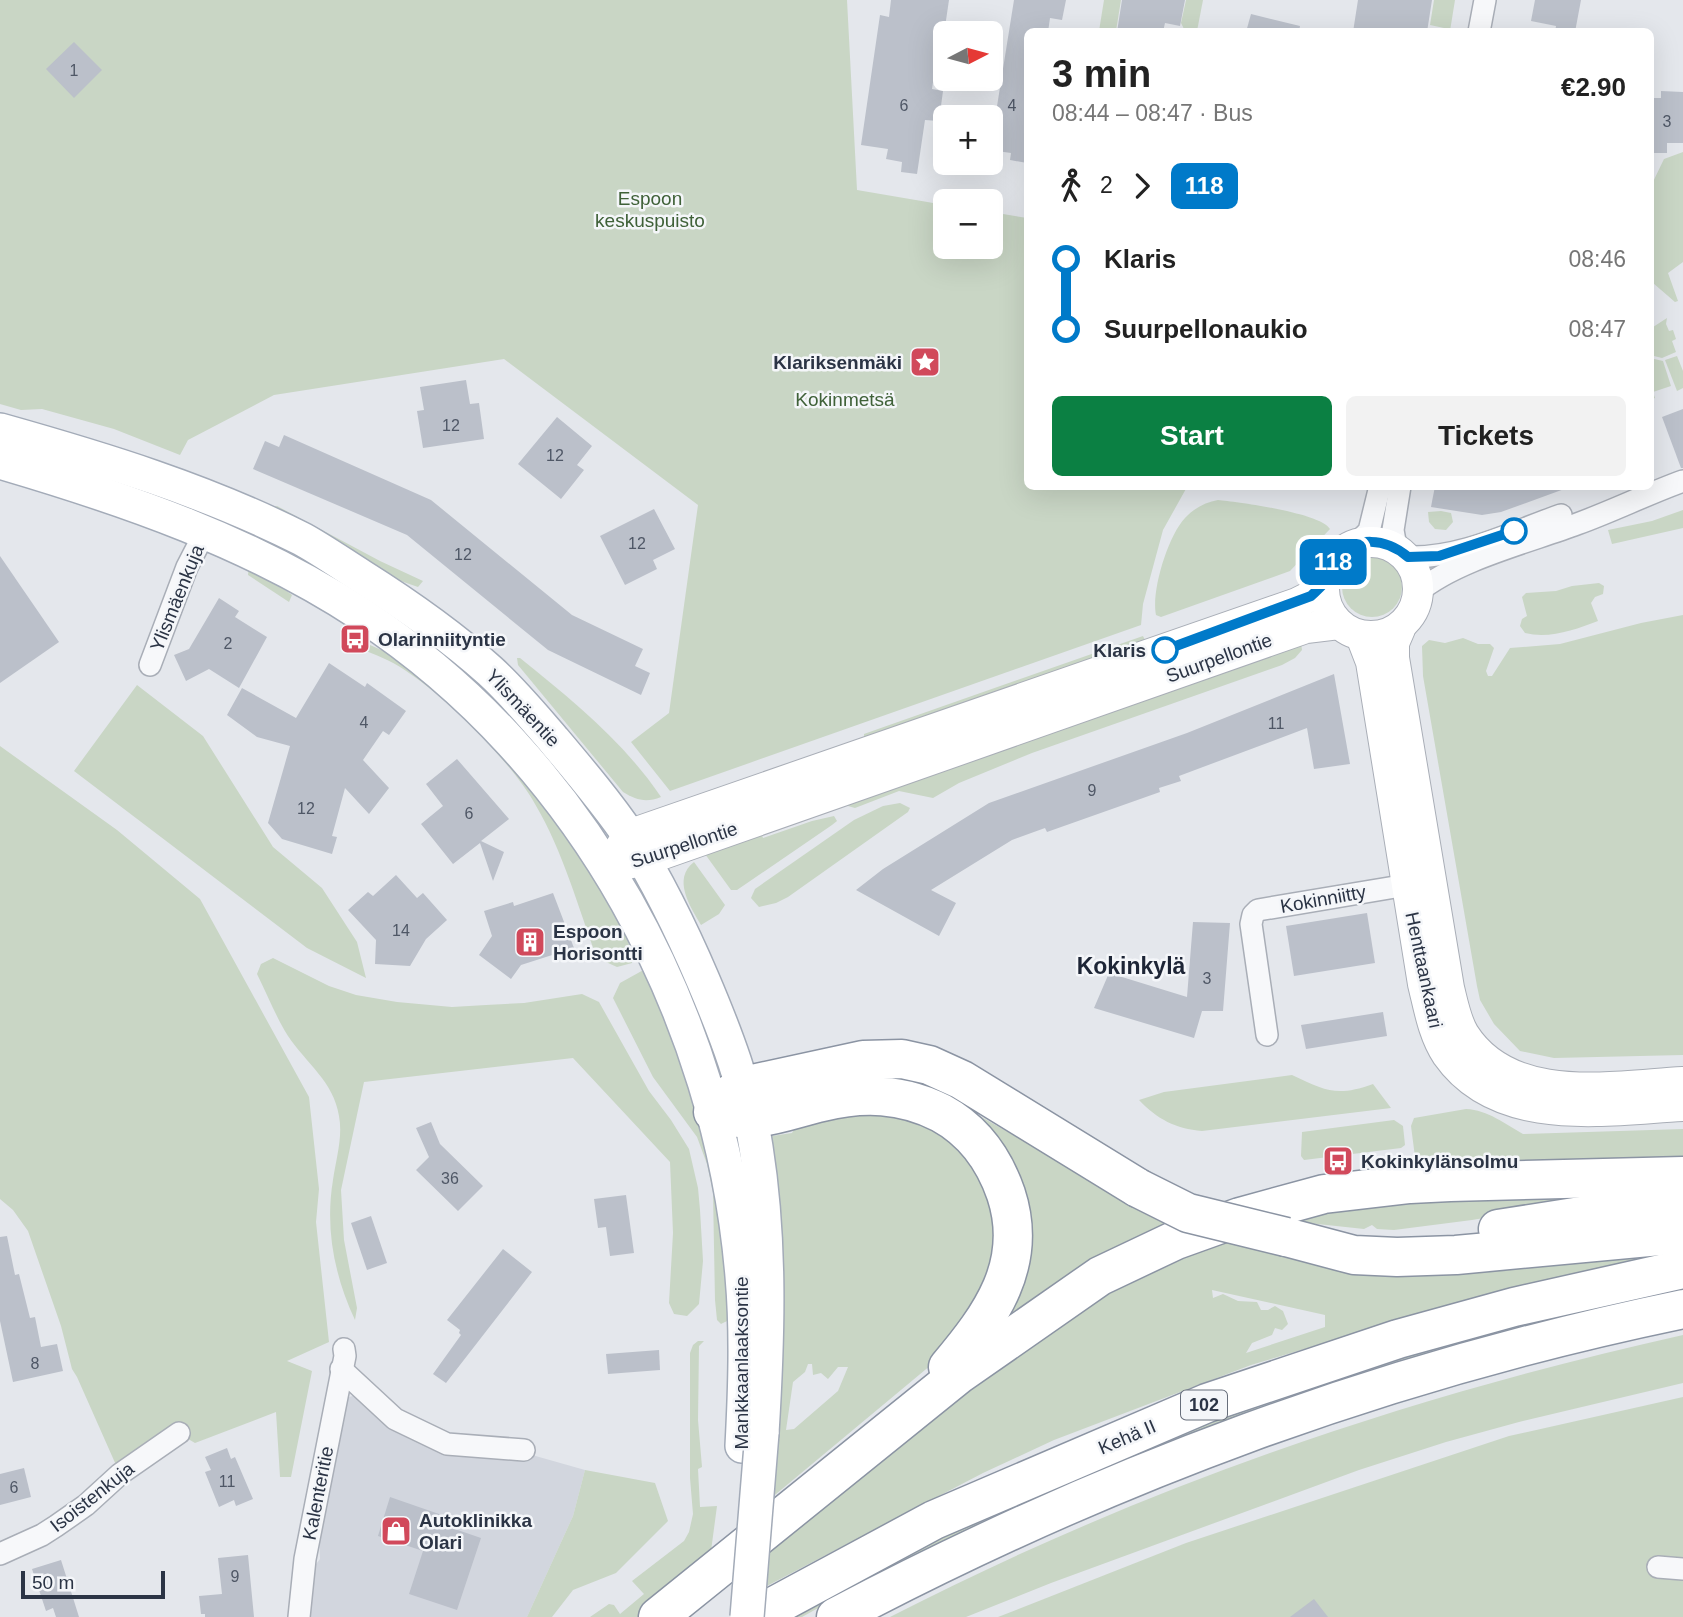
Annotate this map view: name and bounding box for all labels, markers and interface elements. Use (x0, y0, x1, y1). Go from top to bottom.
north arrow (933, 21, 1003, 91)
map controls (933, 21, 1003, 259)
text: 3 min (1052, 53, 1151, 95)
house number: 1 (70, 62, 79, 79)
text: €2.90 (1561, 72, 1626, 102)
house number: 6 (900, 97, 909, 114)
house number: 4 (1008, 97, 1017, 114)
text: 08:44 – 08:47 · Bus (1052, 100, 1253, 126)
button: + (933, 105, 1003, 175)
house number: 3 (1663, 113, 1672, 130)
icon: walk (1052, 167, 1090, 205)
icon: forward (1123, 167, 1161, 205)
text: 2 (1100, 172, 1113, 198)
text: 118 (1185, 172, 1224, 199)
park label: Espoon keskuspuisto (595, 188, 705, 231)
button: − (933, 189, 1003, 259)
text: Klaris (1104, 244, 1176, 274)
text: 08:46 (1568, 246, 1626, 272)
text: Suurpellonaukio (1104, 314, 1308, 344)
text: 08:47 (1568, 316, 1626, 342)
place icon: Klariksenmäki (908, 345, 942, 379)
place label: Klariksenmäki (773, 352, 902, 373)
park label: Kokinmetsä (795, 389, 895, 410)
button: Start (1052, 396, 1332, 476)
button: Tickets (1346, 396, 1626, 476)
house number: 12 (442, 417, 460, 434)
house number: 12 (546, 447, 564, 464)
unlabelled marker (1501, 518, 1527, 544)
house number: 12 (628, 535, 646, 552)
line badge: 118 (1293, 539, 1373, 585)
street label: Ylismäenkuja (146, 541, 208, 654)
house number: 12 (454, 546, 472, 563)
text: 118 (1314, 548, 1352, 575)
bus stop icon: Olarinniityntie (338, 622, 372, 656)
place label: Olarinniityntie (378, 629, 506, 650)
street label: Suurpellontie (1163, 629, 1275, 687)
house number: 2 (224, 635, 233, 652)
marker: Klaris (1152, 637, 1178, 663)
place label: Klaris (1093, 640, 1146, 661)
street label: Ylismäentie (482, 665, 564, 751)
house number: 4 (360, 714, 369, 731)
house number: 11 (1268, 715, 1284, 732)
house number: 9 (1088, 782, 1097, 799)
house number: 12 (297, 800, 315, 817)
house number: 6 (465, 805, 474, 822)
street label: Suurpellontie (628, 818, 740, 872)
street label: Kokinniitty (1279, 881, 1368, 917)
street label: Henttaankaari (1401, 910, 1447, 1030)
place label: Espoon Horisontti (553, 921, 643, 964)
house number: 14 (392, 922, 410, 939)
building icon: Espoon Horisontti (513, 925, 547, 959)
district label: Kokinkylä (1077, 953, 1186, 979)
house number: 3 (1203, 970, 1212, 987)
bus stop icon: Kokinkylänsolmu (1321, 1144, 1355, 1178)
place label: Kokinkylänsolmu (1361, 1151, 1518, 1172)
house number: 36 (441, 1170, 459, 1187)
street label: Mankkaanlaaksontie (731, 1276, 752, 1450)
house number: 8 (31, 1355, 40, 1372)
road number: 102 (1181, 1390, 1227, 1420)
street label: Kehä II (1095, 1416, 1159, 1458)
street label: Kalenteritie (299, 1444, 337, 1542)
street label: Isoistenkuja (46, 1458, 138, 1536)
house number: 11 (219, 1473, 235, 1490)
house number: 6 (10, 1479, 19, 1496)
place label: Autoklinikka Olari (419, 1510, 532, 1553)
shop icon: Autoklinikka Olari (379, 1514, 413, 1548)
scale bar (21, 1568, 164, 1600)
house number: 9 (231, 1568, 240, 1585)
text: 50 m (32, 1572, 74, 1593)

